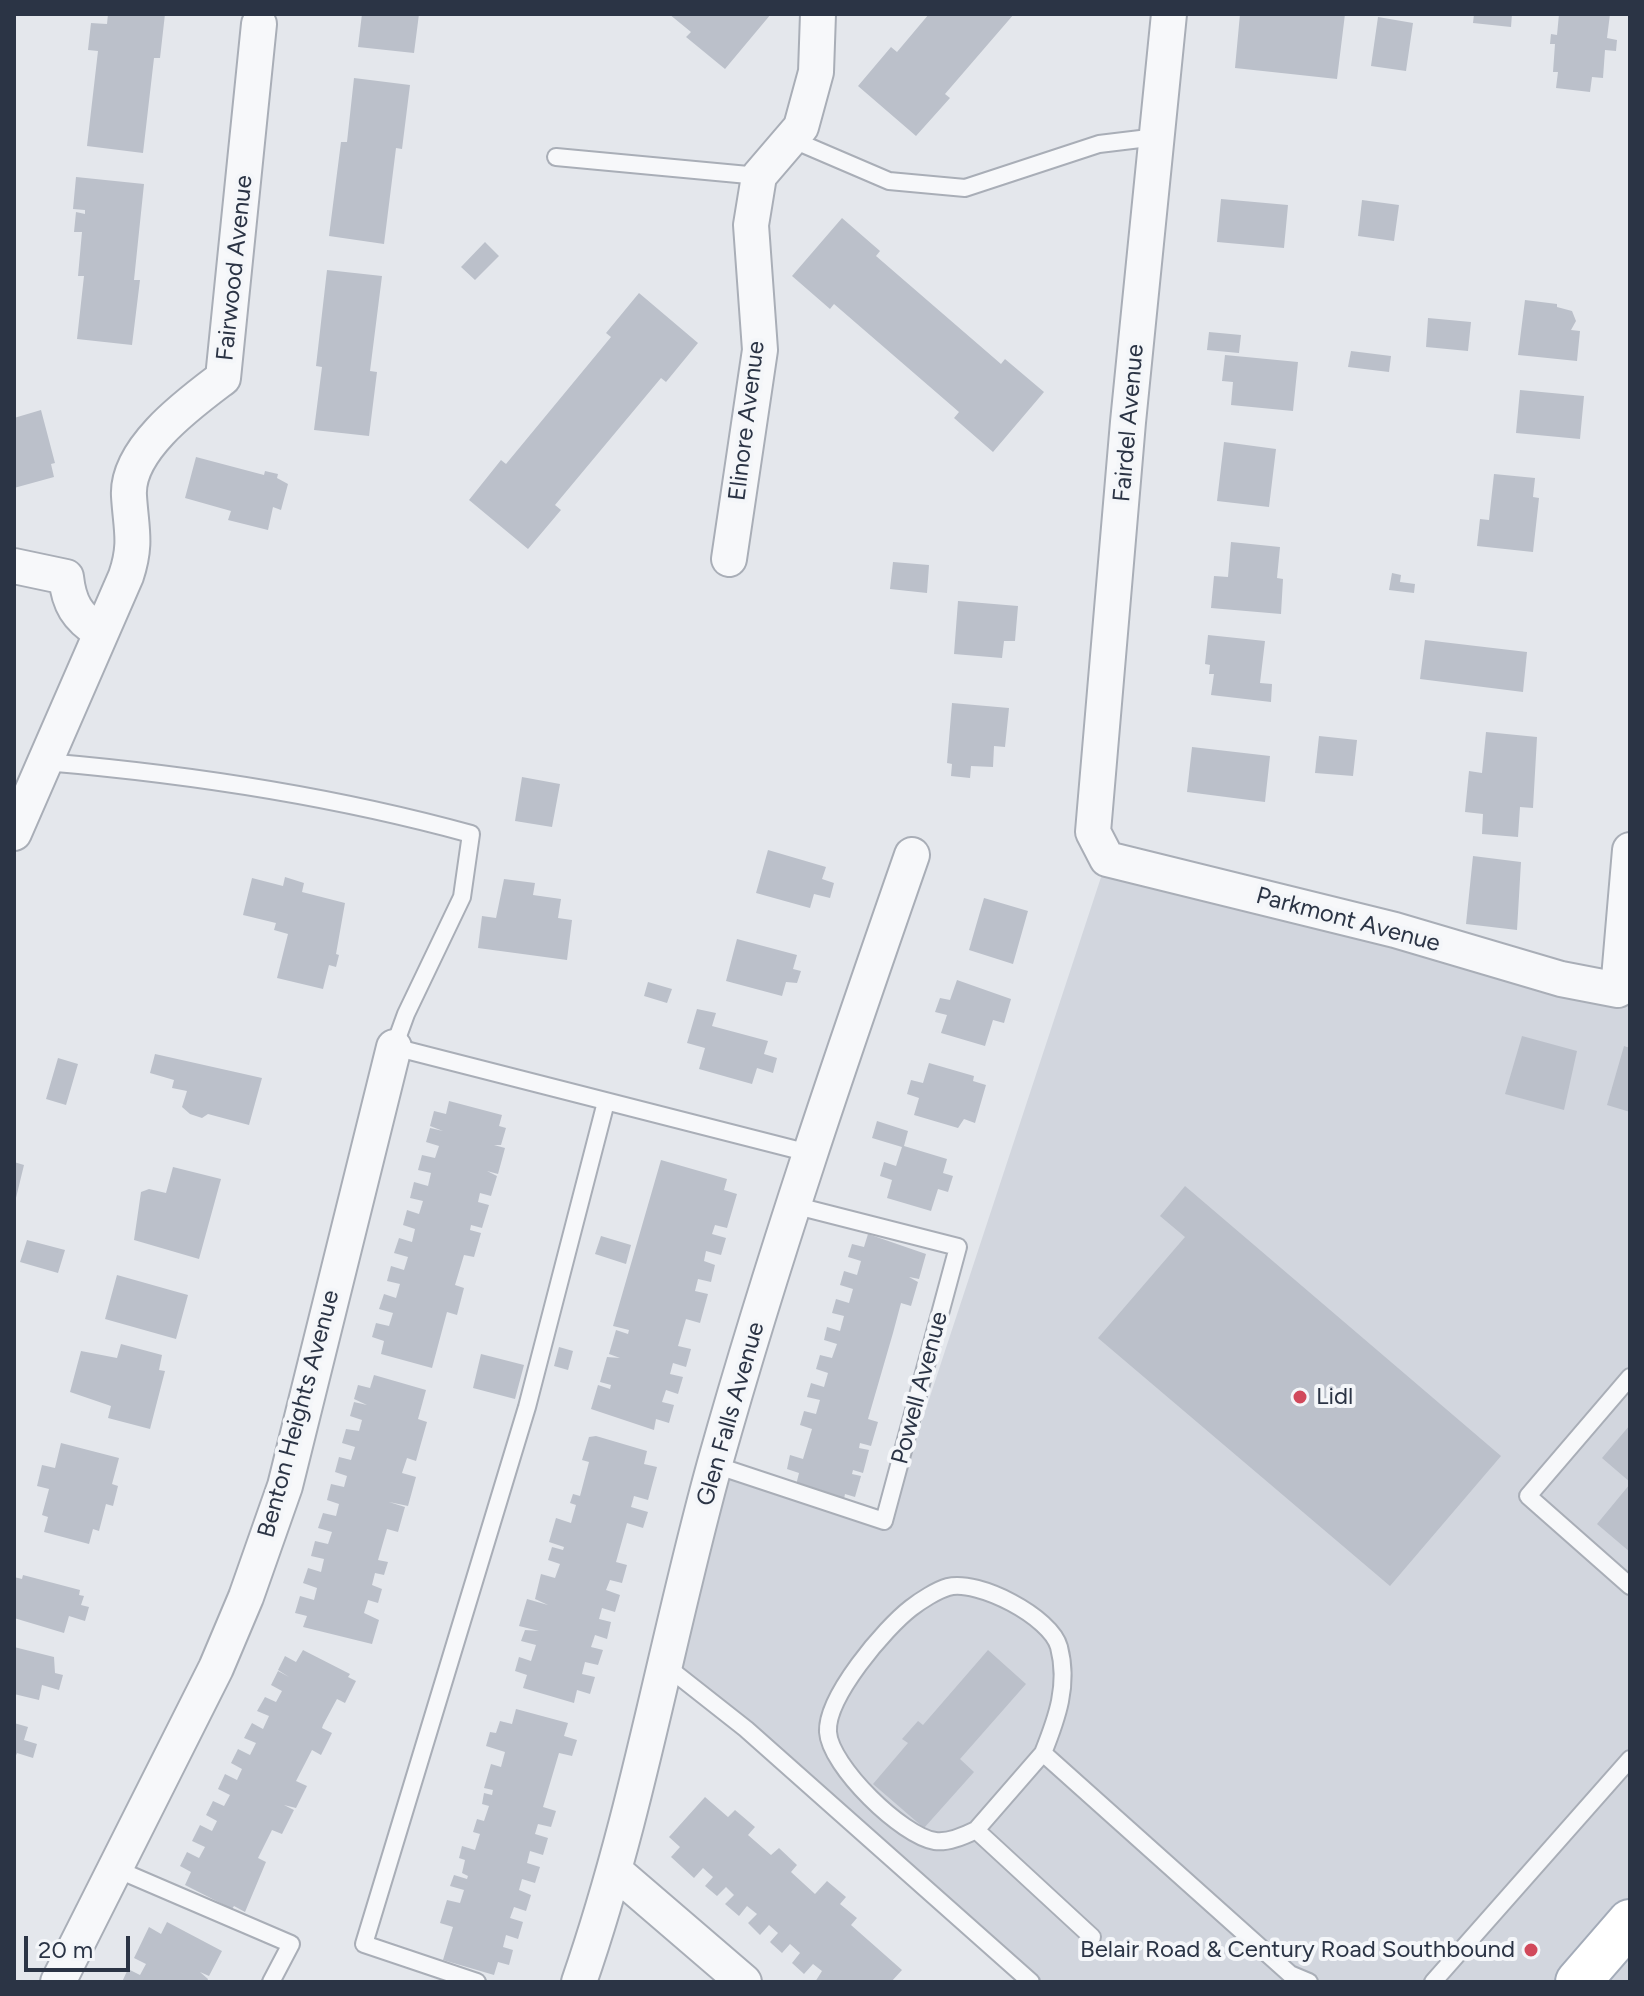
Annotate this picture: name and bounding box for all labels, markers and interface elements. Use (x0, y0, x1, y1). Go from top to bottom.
street label: Fairwood Avenue (211, 174, 259, 362)
street label: Elinore Avenue (723, 340, 771, 502)
street label: Fairdel Avenue (1108, 343, 1150, 503)
street label: Parkmont Avenue (1253, 882, 1443, 958)
street label: Benton Heights Avenue (252, 1287, 346, 1541)
street label: Powell Avenue (886, 1309, 954, 1467)
street label: Glen Falls Avenue (691, 1319, 771, 1509)
place label: Lidl (1316, 1383, 1353, 1411)
marker: Lidl (1291, 1388, 1309, 1406)
scale bar (28, 1920, 134, 1970)
text: 20 m (38, 1935, 93, 1964)
place label: Belair Road & Century Road Southbound (1080, 1936, 1515, 1964)
marker: Belair Road & Century Road Southbound (1522, 1941, 1540, 1959)

